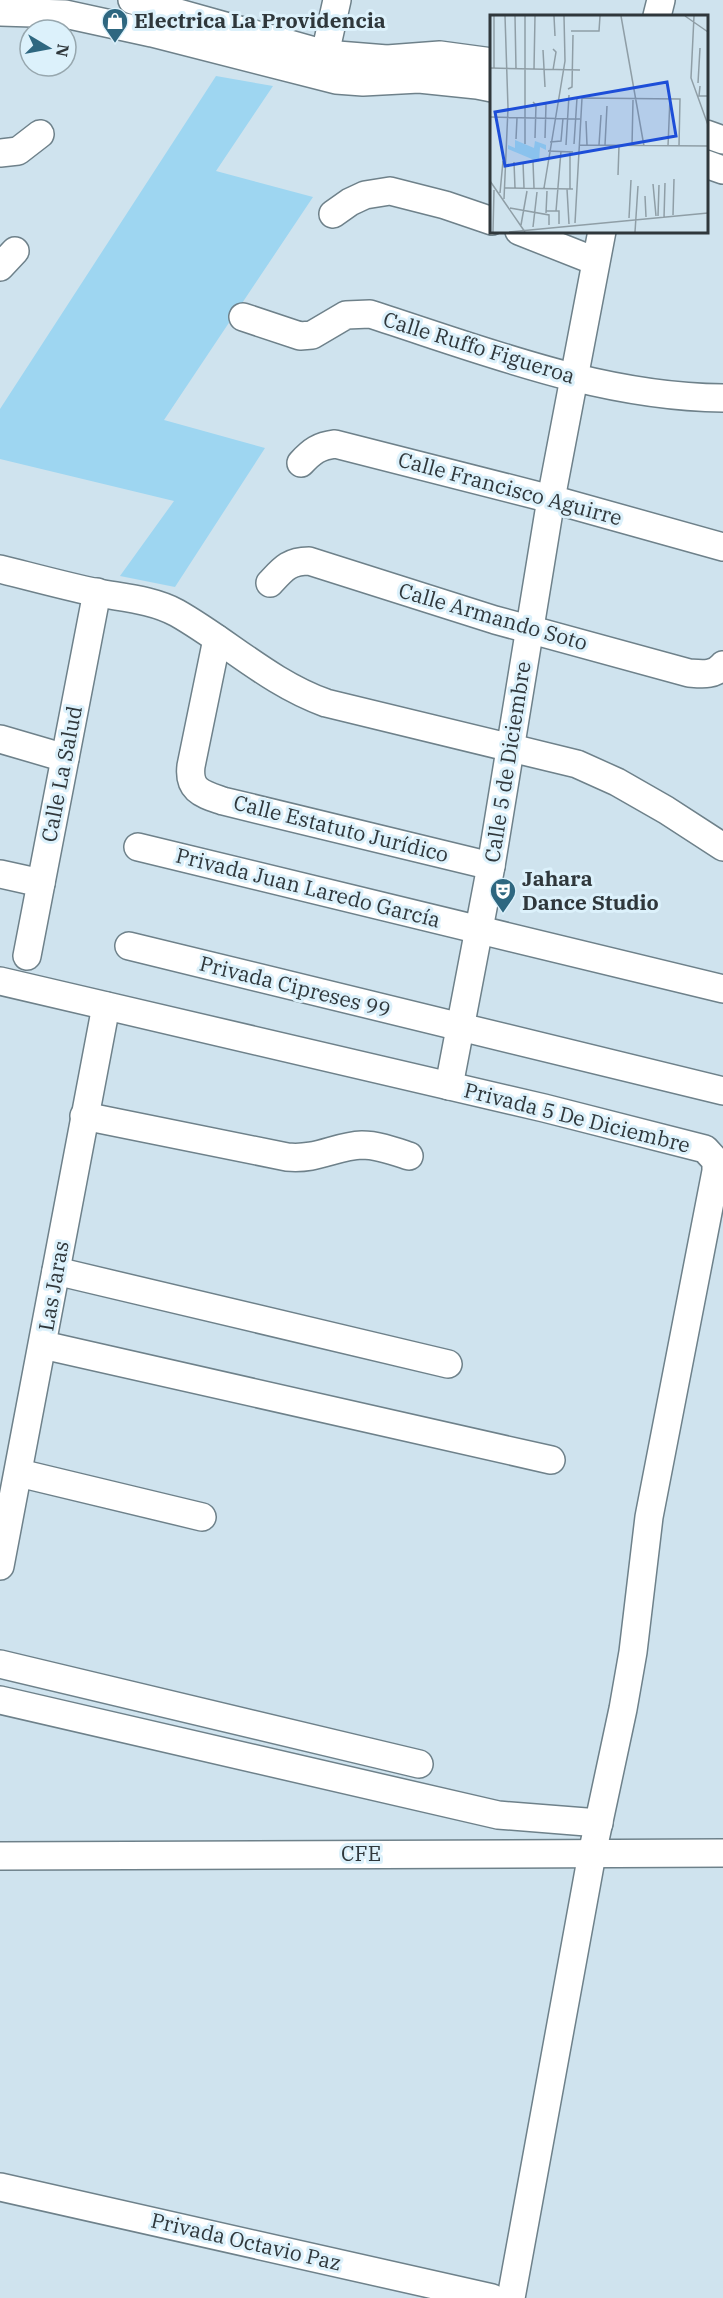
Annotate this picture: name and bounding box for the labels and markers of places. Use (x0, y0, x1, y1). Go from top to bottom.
shop icon: Electrica La Providencia (100, 6, 130, 44)
place label: Electrica La Providencia (134, 6, 386, 34)
place label: Jahara Dance Studio (522, 864, 659, 916)
theatre icon: Jahara Dance Studio (488, 876, 518, 914)

